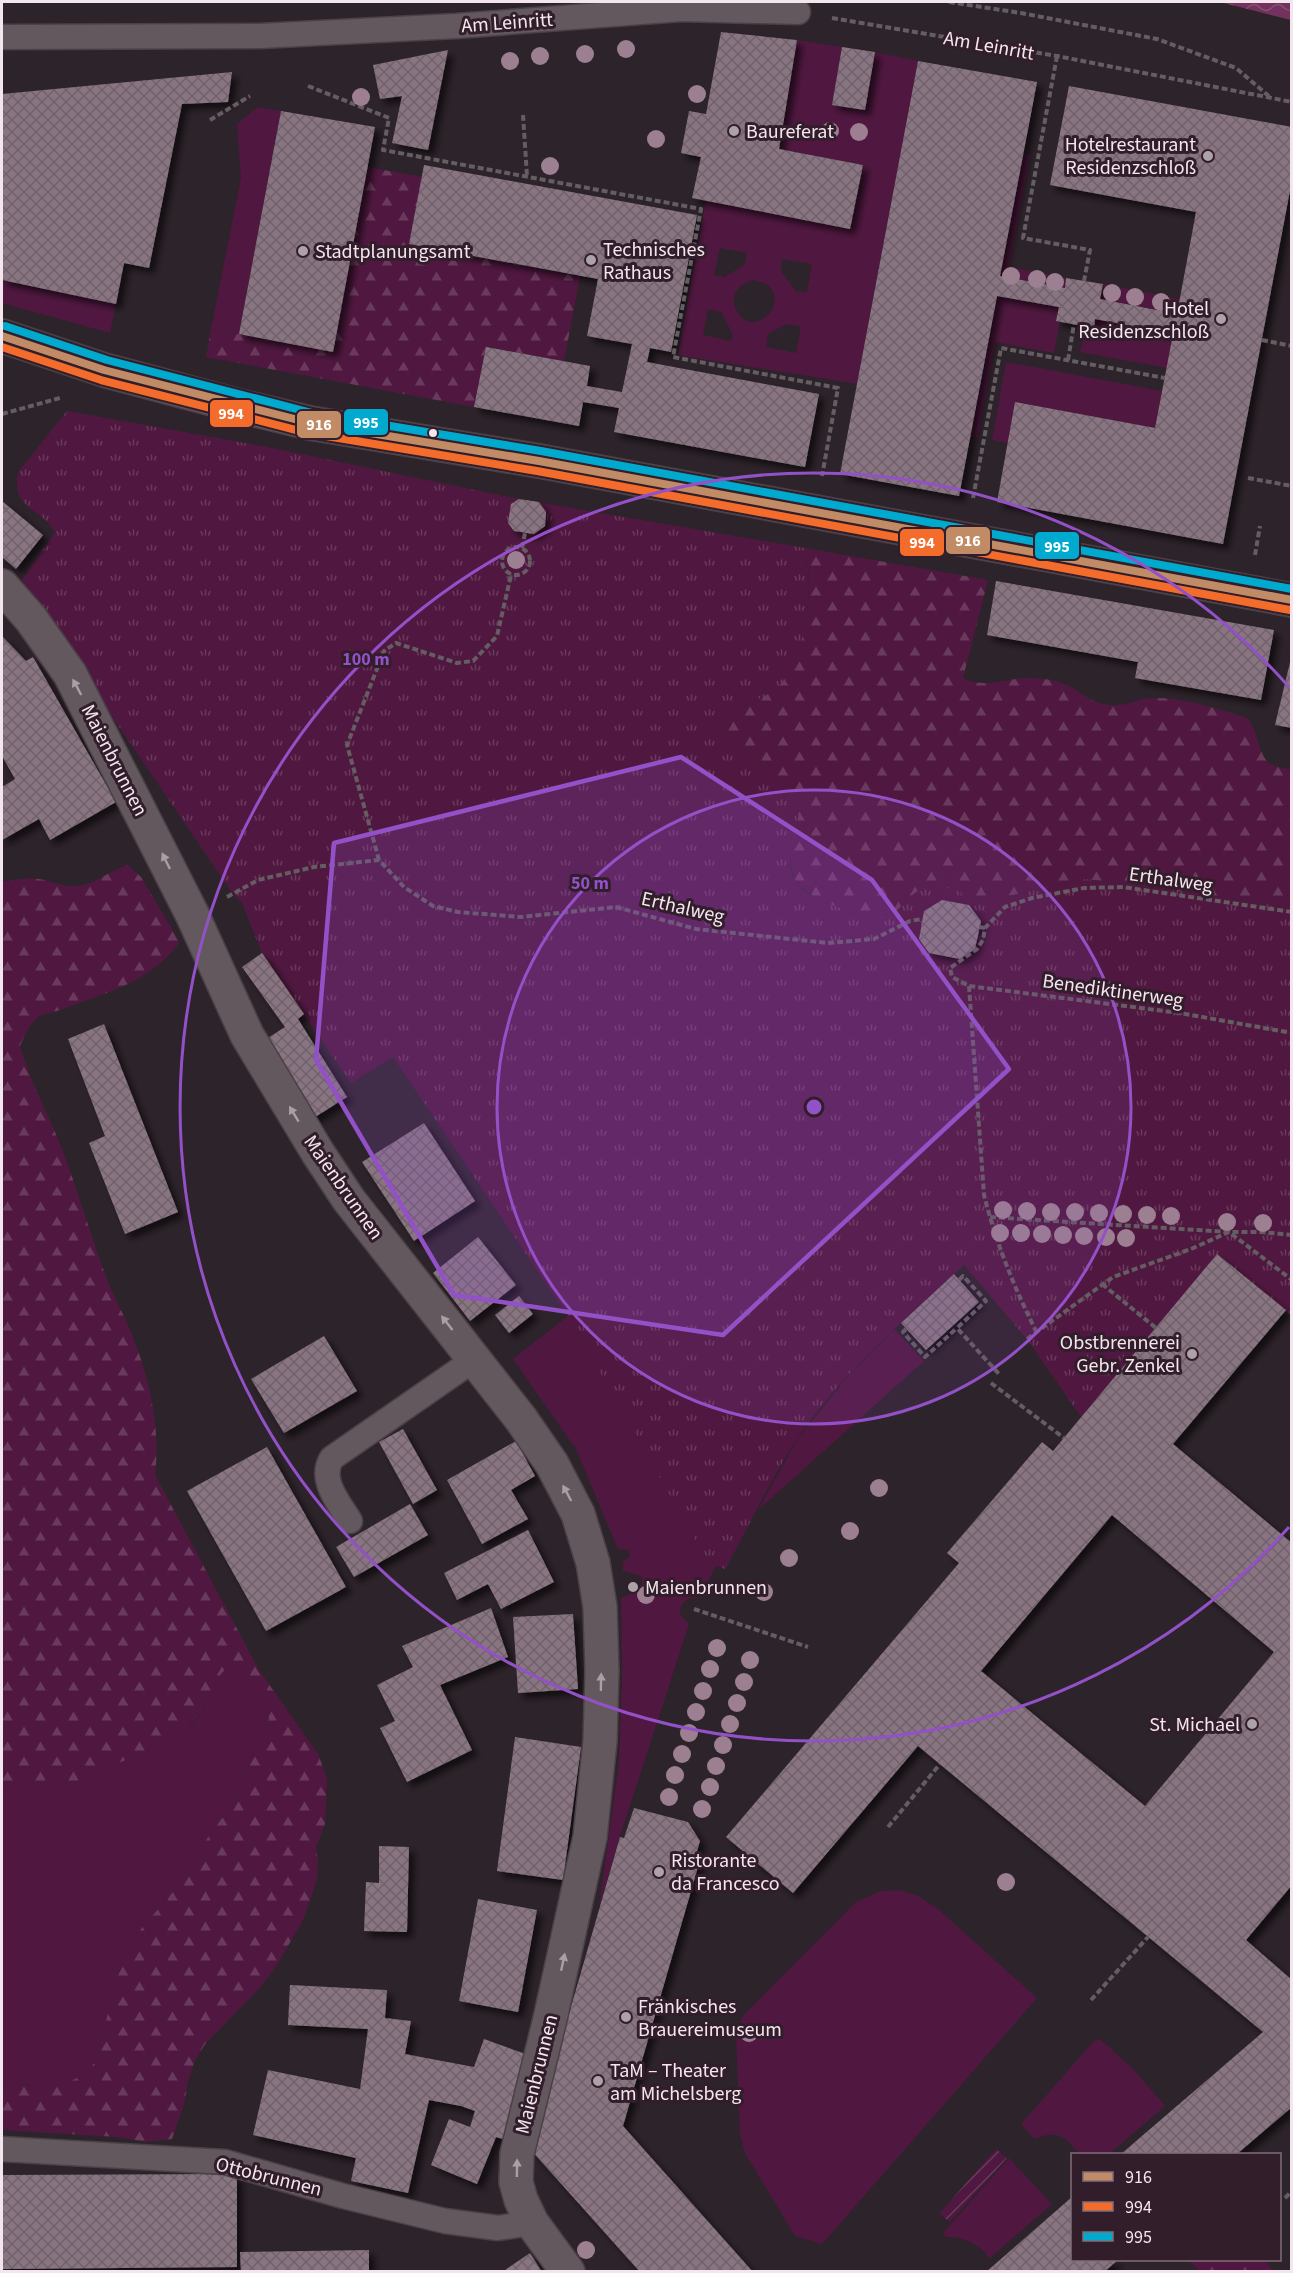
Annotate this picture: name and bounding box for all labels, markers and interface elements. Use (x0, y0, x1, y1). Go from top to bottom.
street label: Am Leinritt (460, 6, 554, 40)
street label: Am Leinritt (941, 24, 1037, 68)
place label: Baureferat (746, 118, 834, 146)
marker: Baureferat (727, 124, 741, 138)
place label: Hotelrestaurant Residenzschloß (1065, 131, 1196, 182)
marker: Hotelrestaurant Residenzschloß (1201, 149, 1215, 163)
place label: Technisches Rathaus (603, 236, 705, 287)
place label: Stadtplanungsamt (315, 238, 471, 266)
marker: Stadtplanungsamt (296, 244, 310, 258)
marker: Technisches Rathaus (584, 253, 598, 267)
place label: Hotel Residenzschloß (1078, 295, 1209, 346)
marker: Hotel Residenzschloß (1214, 312, 1228, 326)
line badge: 994 (209, 399, 254, 428)
text: 994 (218, 403, 244, 425)
line badge: 995 (343, 408, 389, 436)
line badge: 916 (296, 410, 342, 439)
text: 995 (353, 412, 379, 434)
text: 916 (306, 414, 332, 436)
unlabelled marker (427, 427, 439, 439)
line badge: 916 (945, 526, 991, 555)
line badge: 994 (899, 528, 945, 557)
text: 916 (955, 530, 981, 552)
line badge: 995 (1034, 531, 1080, 560)
text: 994 (909, 532, 935, 554)
text: 995 (1044, 536, 1070, 558)
text: 100 m (342, 647, 390, 672)
one-way arrow (72, 679, 82, 696)
street label: Maienbrunnen (74, 700, 154, 821)
one-way arrow (161, 853, 170, 870)
street label: Erthalweg (1127, 860, 1215, 900)
text: 50 m (571, 871, 609, 896)
street label: Erthalweg (638, 885, 727, 931)
street label: Benediktinerweg (1041, 967, 1185, 1015)
centre of rings (804, 1097, 824, 1117)
one-way arrow (289, 1106, 300, 1122)
street label: Maienbrunnen (297, 1130, 390, 1246)
one-way arrow (441, 1316, 453, 1331)
place label: Obstbrennerei Gebr. Zenkel (1060, 1329, 1180, 1380)
marker: Obstbrennerei Gebr. Zenkel (1185, 1347, 1199, 1361)
one-way arrow (562, 1484, 572, 1501)
place label: Maienbrunnen (645, 1574, 767, 1602)
marker: Maienbrunnen (626, 1580, 640, 1594)
one-way arrow (597, 1673, 606, 1692)
place label: St. Michael (1149, 1711, 1240, 1739)
marker: St. Michael (1245, 1717, 1259, 1731)
place label: Ristorante da Francesco (671, 1847, 780, 1898)
marker: Ristorante da Francesco (652, 1865, 666, 1879)
one-way arrow (558, 1953, 568, 1971)
place label: Fränkisches Brauereimuseum (638, 1993, 782, 2044)
marker: Fränkisches Brauereimuseum (619, 2010, 633, 2024)
street label: Maienbrunnen (509, 2012, 565, 2137)
place label: TaM – Theater am Michelsberg (610, 2057, 741, 2108)
marker: TaM – Theater am Michelsberg (591, 2074, 605, 2088)
street label: Ottobrunnen (213, 2150, 325, 2204)
legend (1071, 2153, 1281, 2261)
one-way arrow (512, 2158, 521, 2177)
text: 916 (1125, 2165, 1152, 2190)
text: 994 (1125, 2195, 1152, 2220)
text: 995 (1125, 2225, 1152, 2250)

